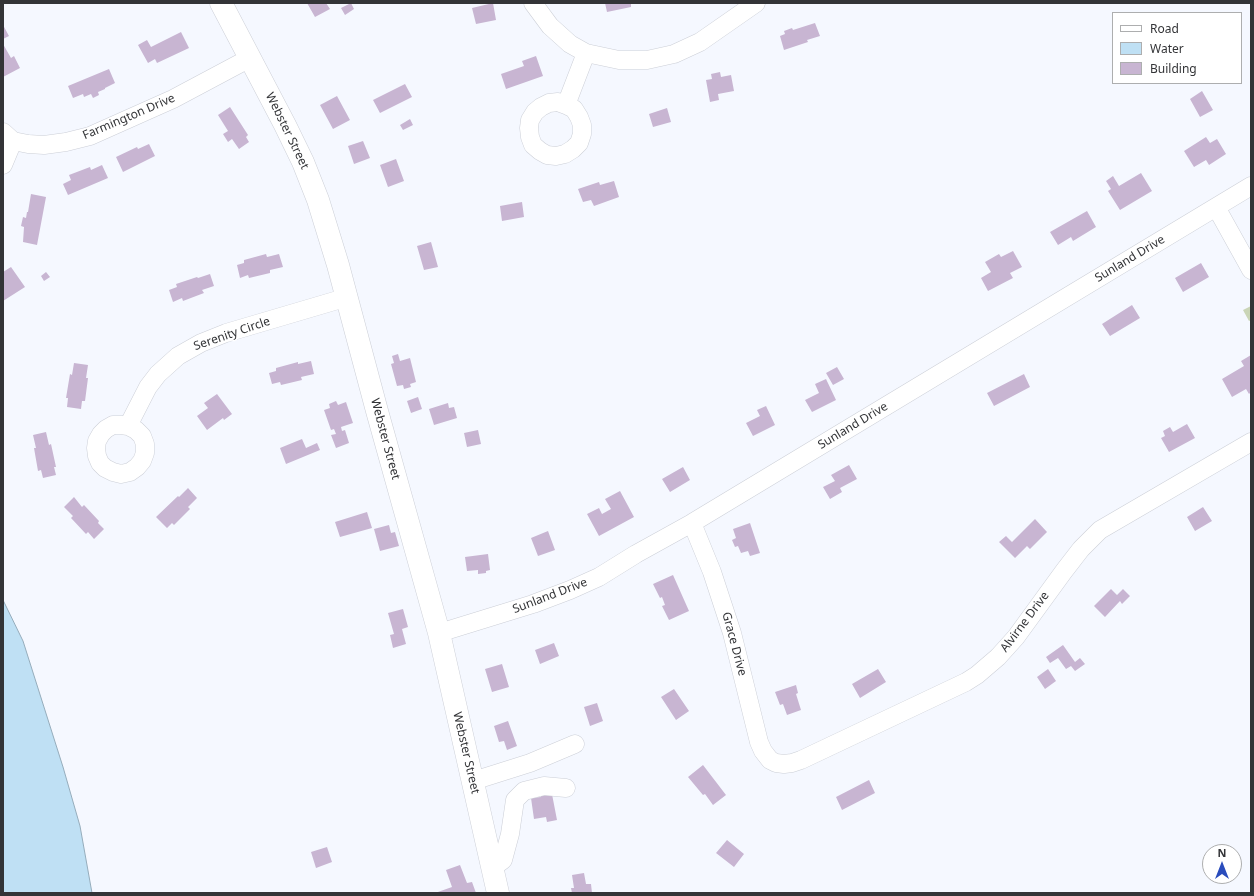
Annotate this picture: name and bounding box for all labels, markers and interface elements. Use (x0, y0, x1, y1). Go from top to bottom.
legend (1112, 12, 1242, 84)
text: Road (1150, 20, 1179, 37)
text: Water (1150, 40, 1184, 57)
text: Building (1150, 60, 1197, 77)
street label: Webster Street (262, 90, 312, 172)
street label: Farmington Drive (81, 91, 177, 143)
street label: Sunland Drive (1093, 233, 1167, 285)
street label: Serenity Circle (192, 314, 272, 354)
street label: Webster Street (367, 397, 403, 481)
street label: Sunland Drive (816, 400, 890, 452)
street label: Sunland Drive (511, 575, 589, 617)
street label: Alvirne Drive (998, 589, 1052, 655)
street label: Grace Drive (719, 610, 749, 678)
street label: Webster Street (450, 711, 482, 795)
north arrow (1202, 844, 1242, 884)
text: N (1218, 845, 1226, 860)

